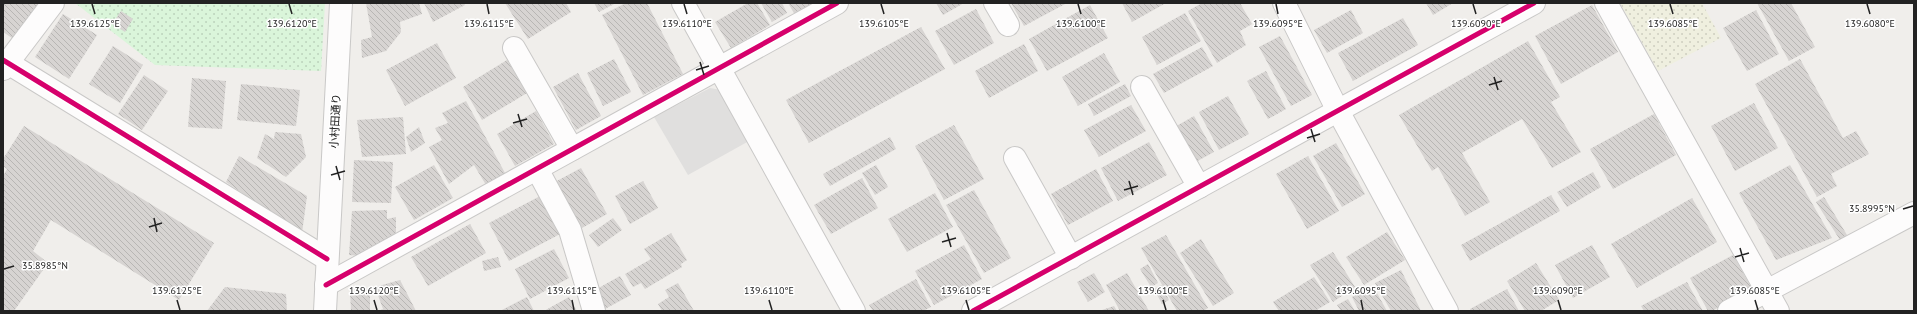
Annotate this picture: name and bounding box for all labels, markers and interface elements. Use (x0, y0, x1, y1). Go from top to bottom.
text: 139.6125°E (70, 17, 120, 30)
text: 139.6120°E (267, 17, 317, 30)
text: 139.6115°E (464, 17, 514, 30)
text: 139.6110°E (662, 17, 712, 30)
text: 139.6105°E (859, 17, 909, 30)
text: 139.6100°E (1056, 17, 1106, 30)
text: 139.6095°E (1253, 17, 1303, 30)
text: 139.6090°E (1451, 17, 1501, 30)
text: 139.6085°E (1648, 17, 1698, 30)
text: 139.6080°E (1845, 17, 1895, 30)
street label: 小村田通り (327, 93, 343, 149)
text: 35.8995°N (1849, 202, 1895, 215)
text: 35.8985°N (22, 259, 68, 272)
text: 139.6125°E (152, 284, 202, 297)
text: 139.6120°E (349, 284, 399, 297)
text: 139.6115°E (547, 284, 597, 297)
text: 139.6110°E (744, 284, 794, 297)
text: 139.6105°E (941, 284, 991, 297)
text: 139.6100°E (1138, 284, 1188, 297)
text: 139.6095°E (1336, 284, 1386, 297)
text: 139.6090°E (1533, 284, 1583, 297)
text: 139.6085°E (1730, 284, 1780, 297)

